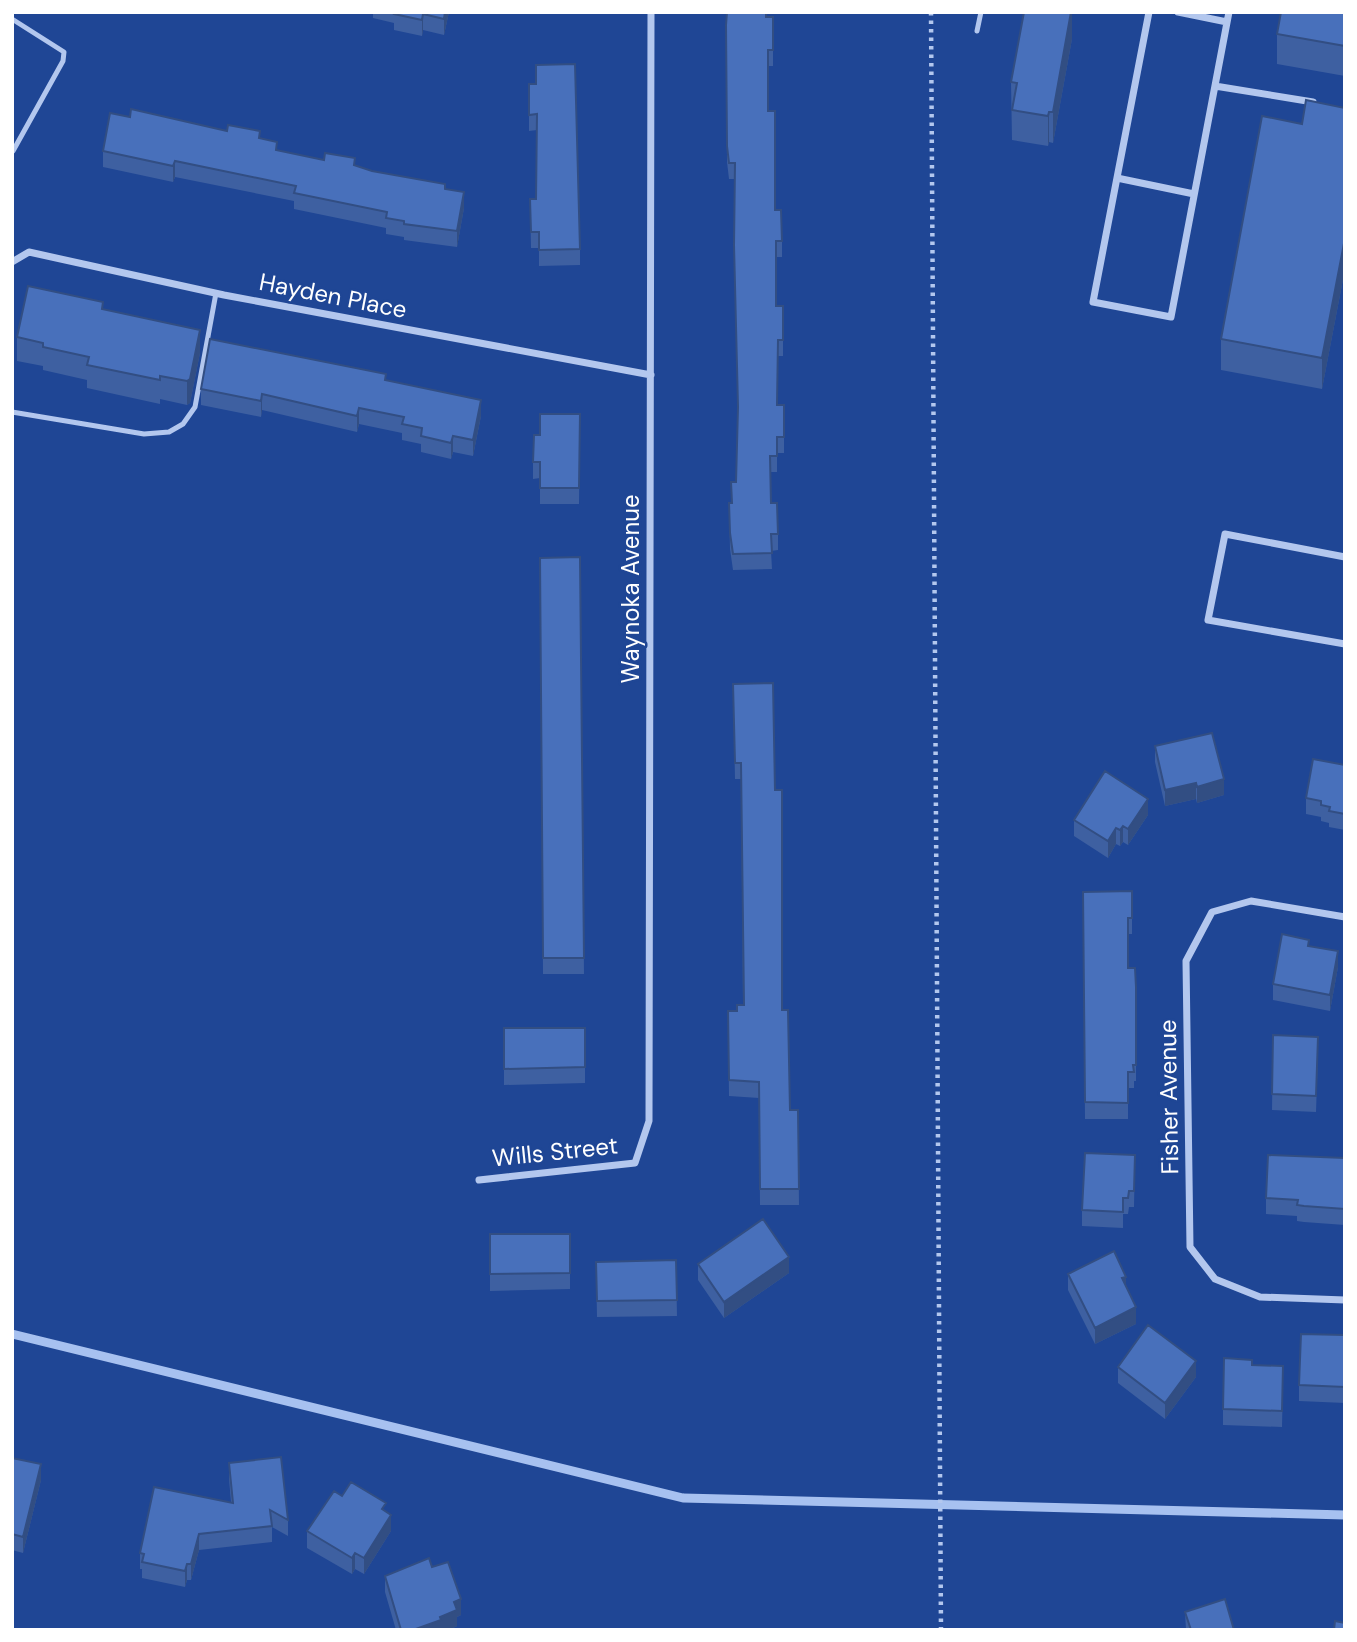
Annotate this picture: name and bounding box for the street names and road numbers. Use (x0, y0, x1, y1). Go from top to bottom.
street label: Hayden Place (257, 266, 410, 325)
street label: Waynoka Avenue (615, 494, 646, 684)
street label: Fisher Avenue (1152, 1019, 1185, 1175)
street label: Wills Street (491, 1129, 619, 1174)

